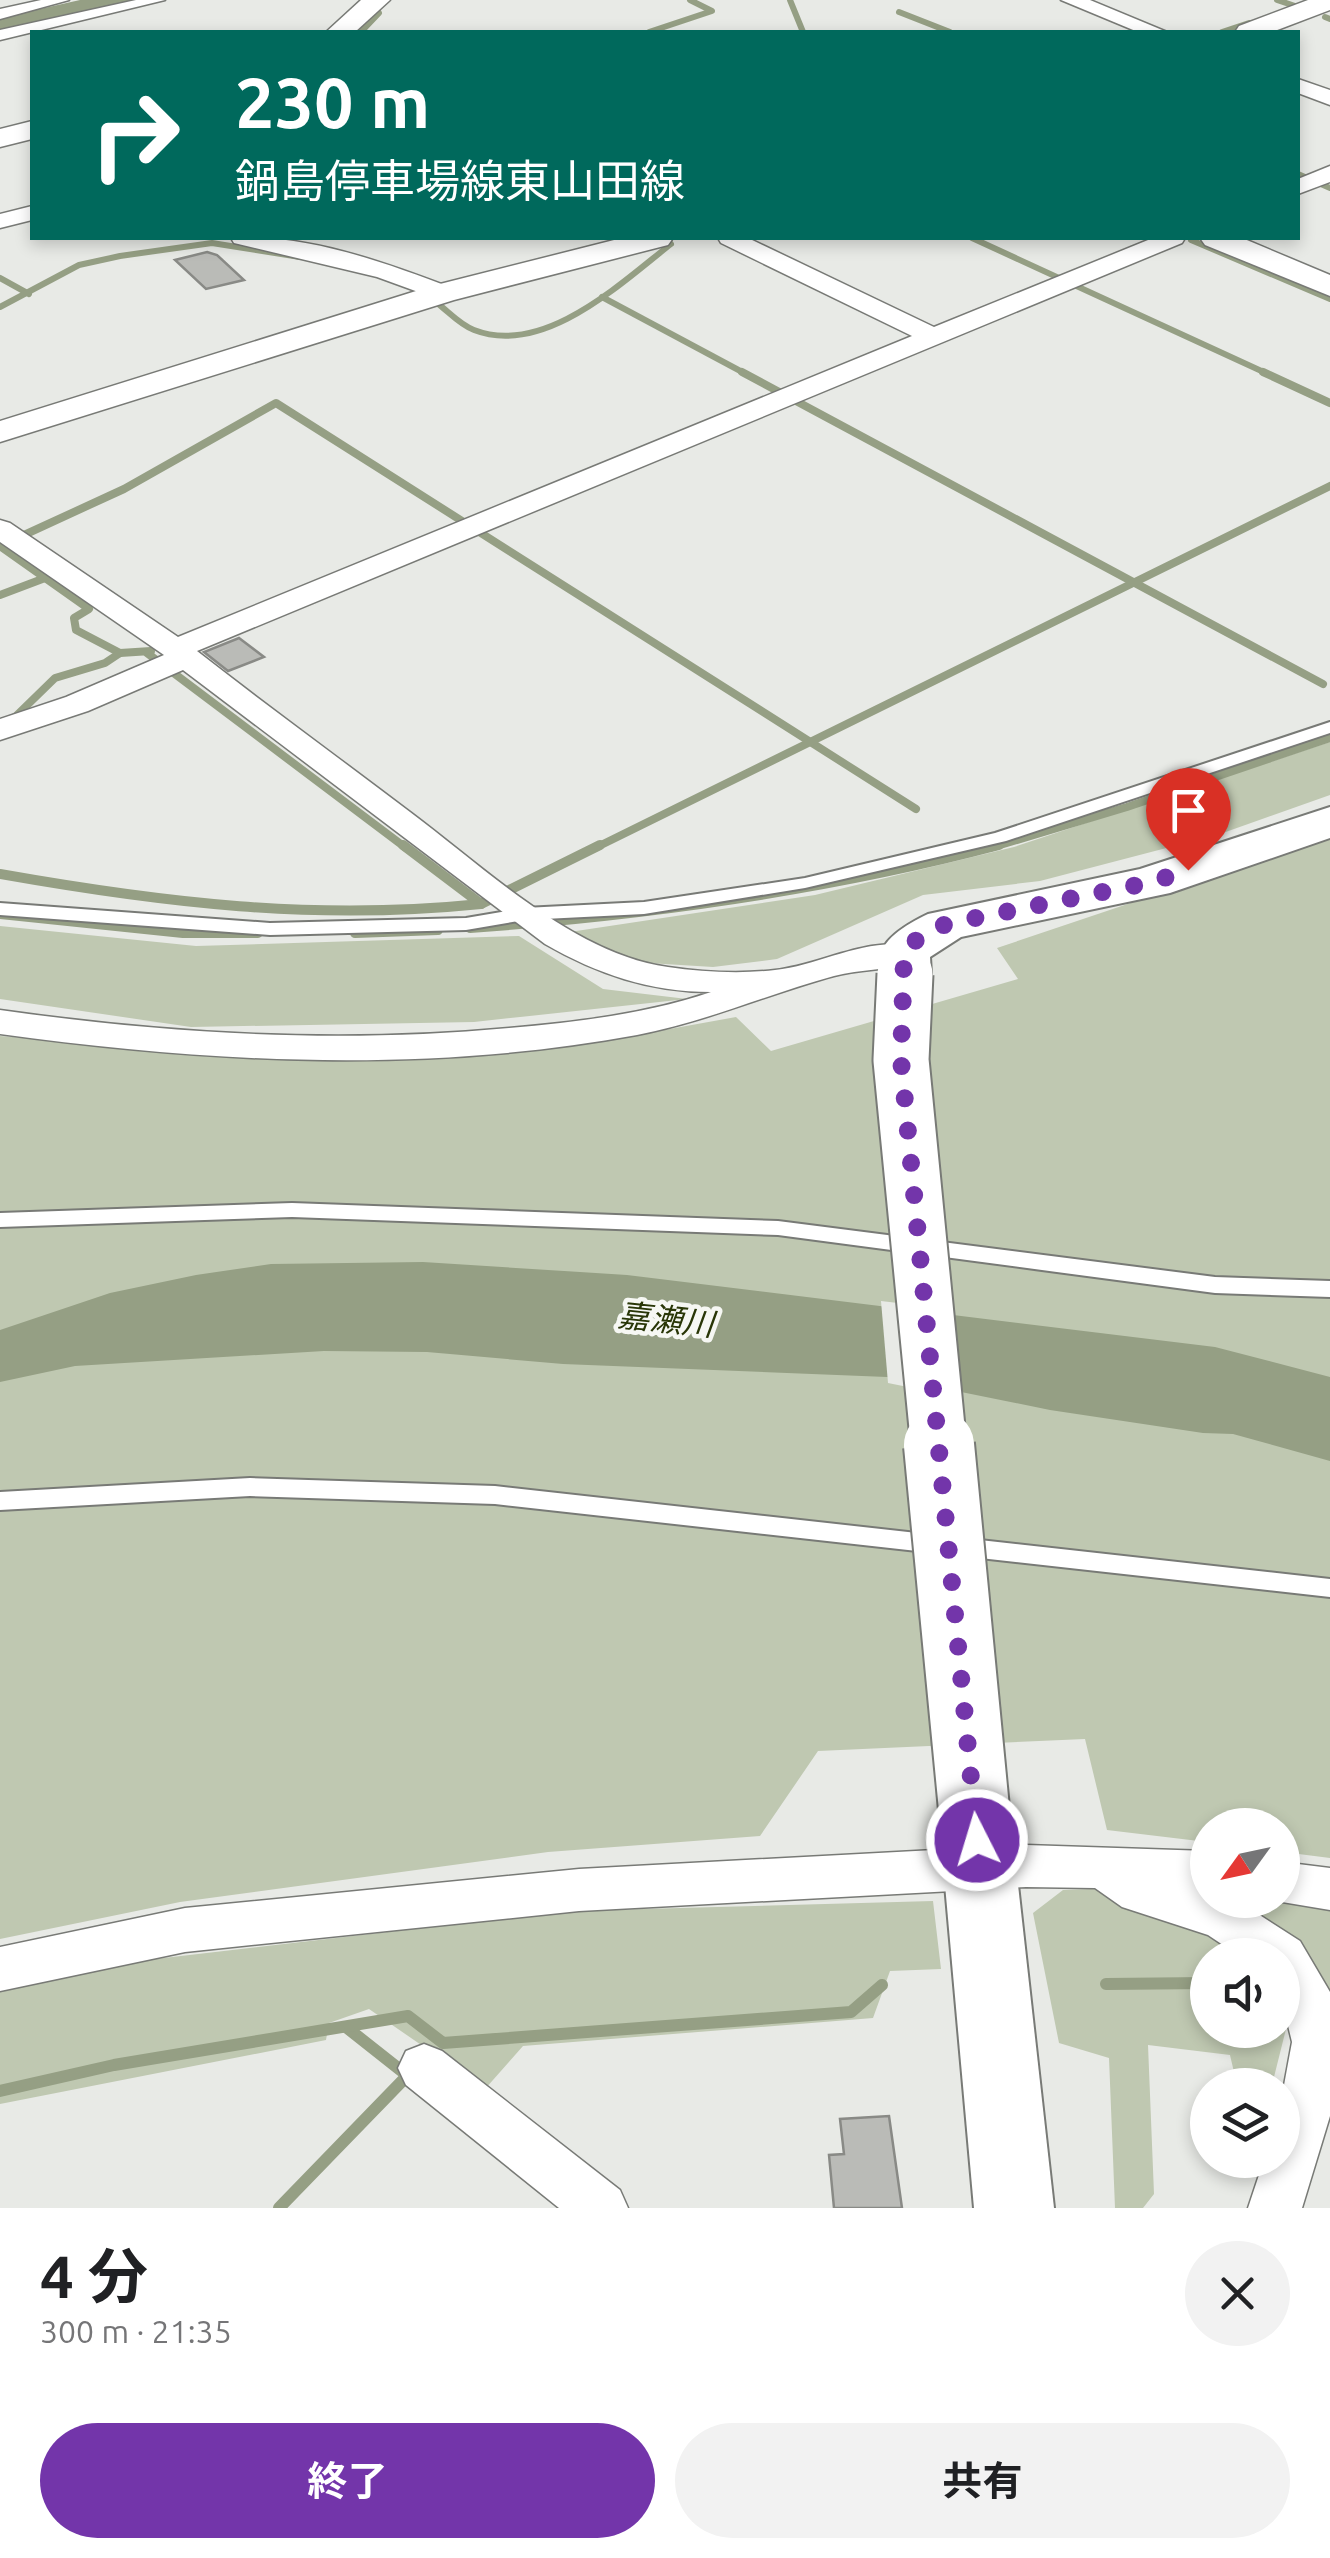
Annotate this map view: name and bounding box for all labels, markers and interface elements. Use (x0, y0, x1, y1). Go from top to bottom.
text: 230 m (235, 63, 430, 141)
icon: right (70, 70, 200, 200)
text: 鍋島停車場線東山田線 (235, 155, 685, 206)
pin (1146, 768, 1231, 871)
icon: arrive (1161, 783, 1216, 838)
water label: 嘉瀬川 (616, 1296, 719, 1342)
position arrow (925, 1788, 1029, 1892)
north arrow (1190, 1808, 1300, 1918)
map controls (1190, 1808, 1300, 2178)
button: sound (1190, 1938, 1300, 2048)
button: layers (1190, 2068, 1300, 2178)
button: close (1185, 2241, 1290, 2346)
text: 4 分 (40, 2242, 148, 2309)
text: 300 m · 21:35 (40, 2313, 232, 2349)
button: 終了 (40, 2423, 655, 2538)
button: 共有 (675, 2423, 1290, 2538)

